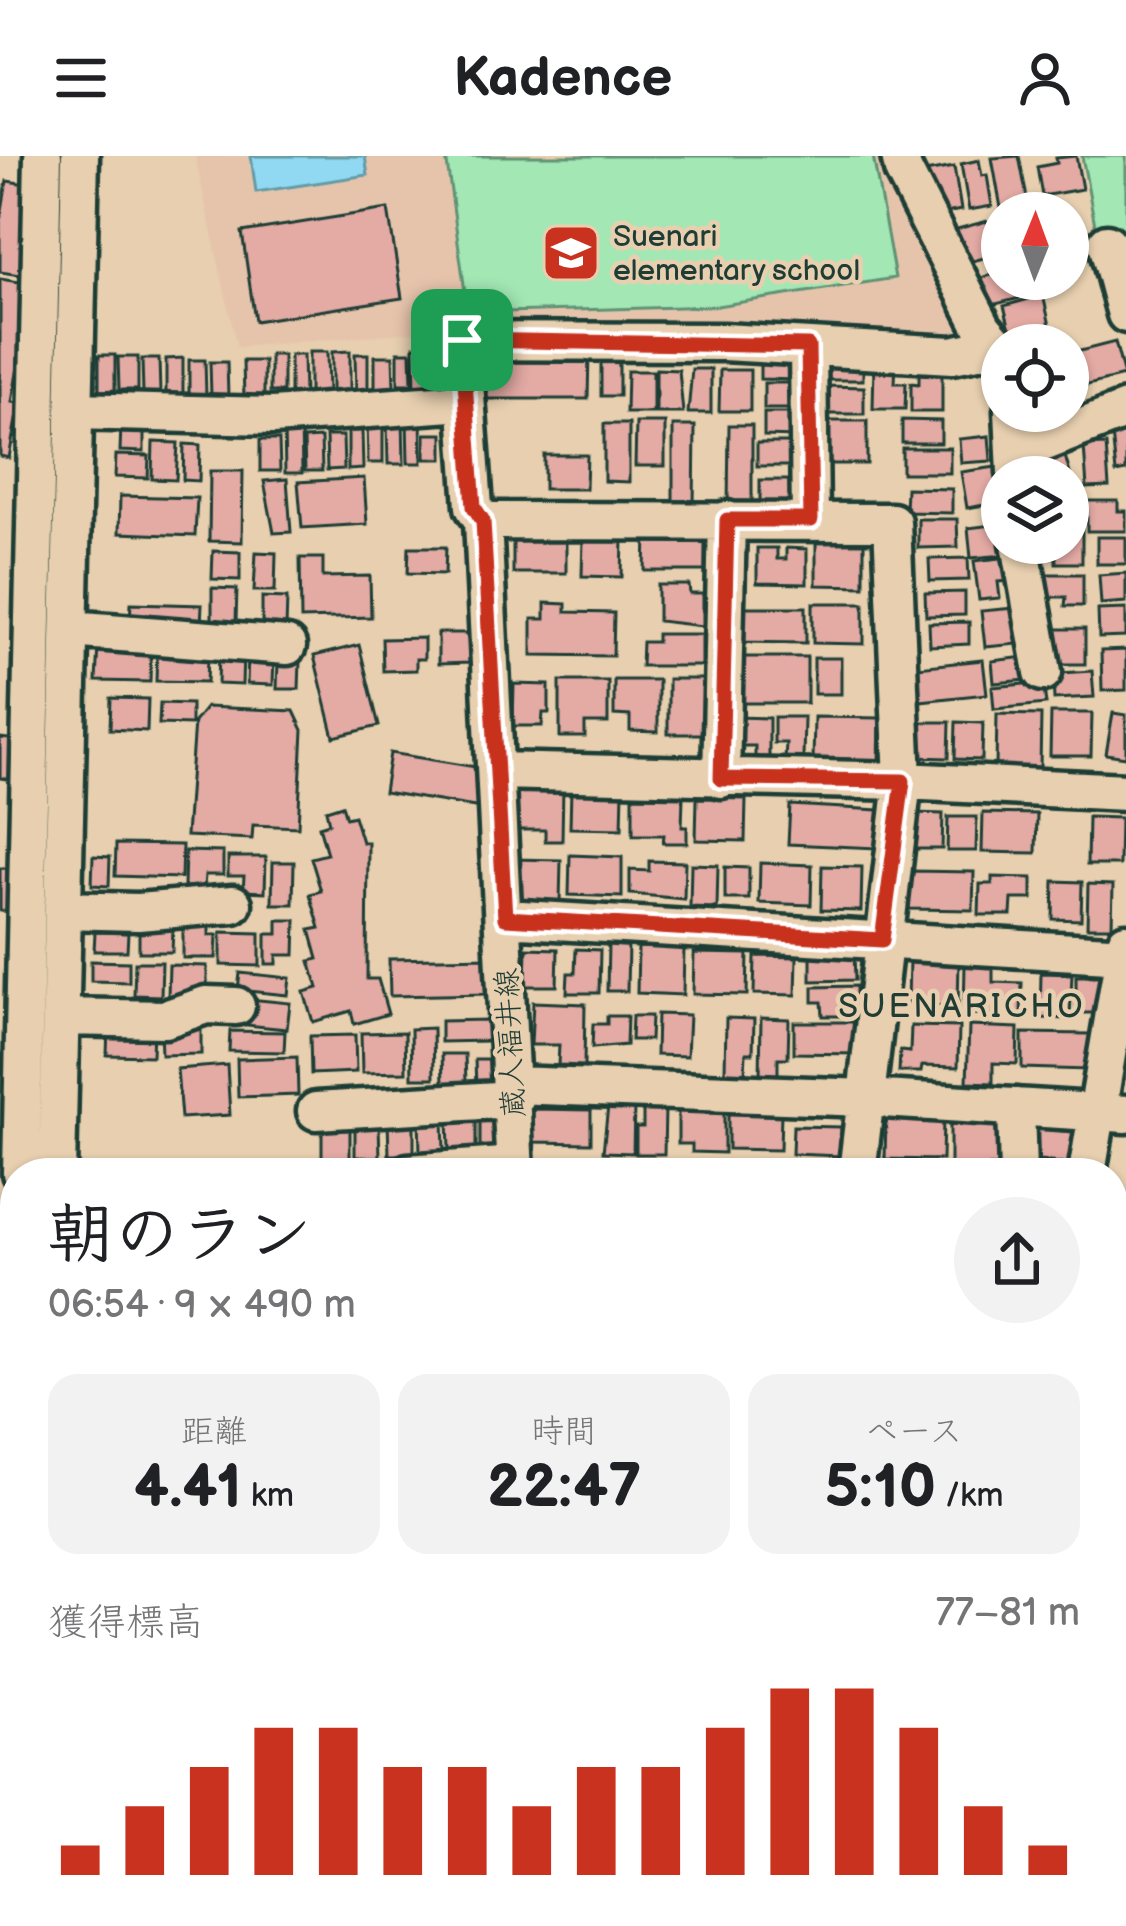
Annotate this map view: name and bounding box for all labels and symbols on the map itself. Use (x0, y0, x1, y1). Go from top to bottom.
north arrow (981, 192, 1089, 300)
place label: Suenari elementary school (613, 219, 860, 289)
school or university icon: Suenari elementary school (540, 222, 602, 284)
pin (411, 289, 513, 391)
street label: 蔵人福井線 (489, 967, 533, 1119)
district label: SUENARICHO (838, 987, 1086, 1027)

